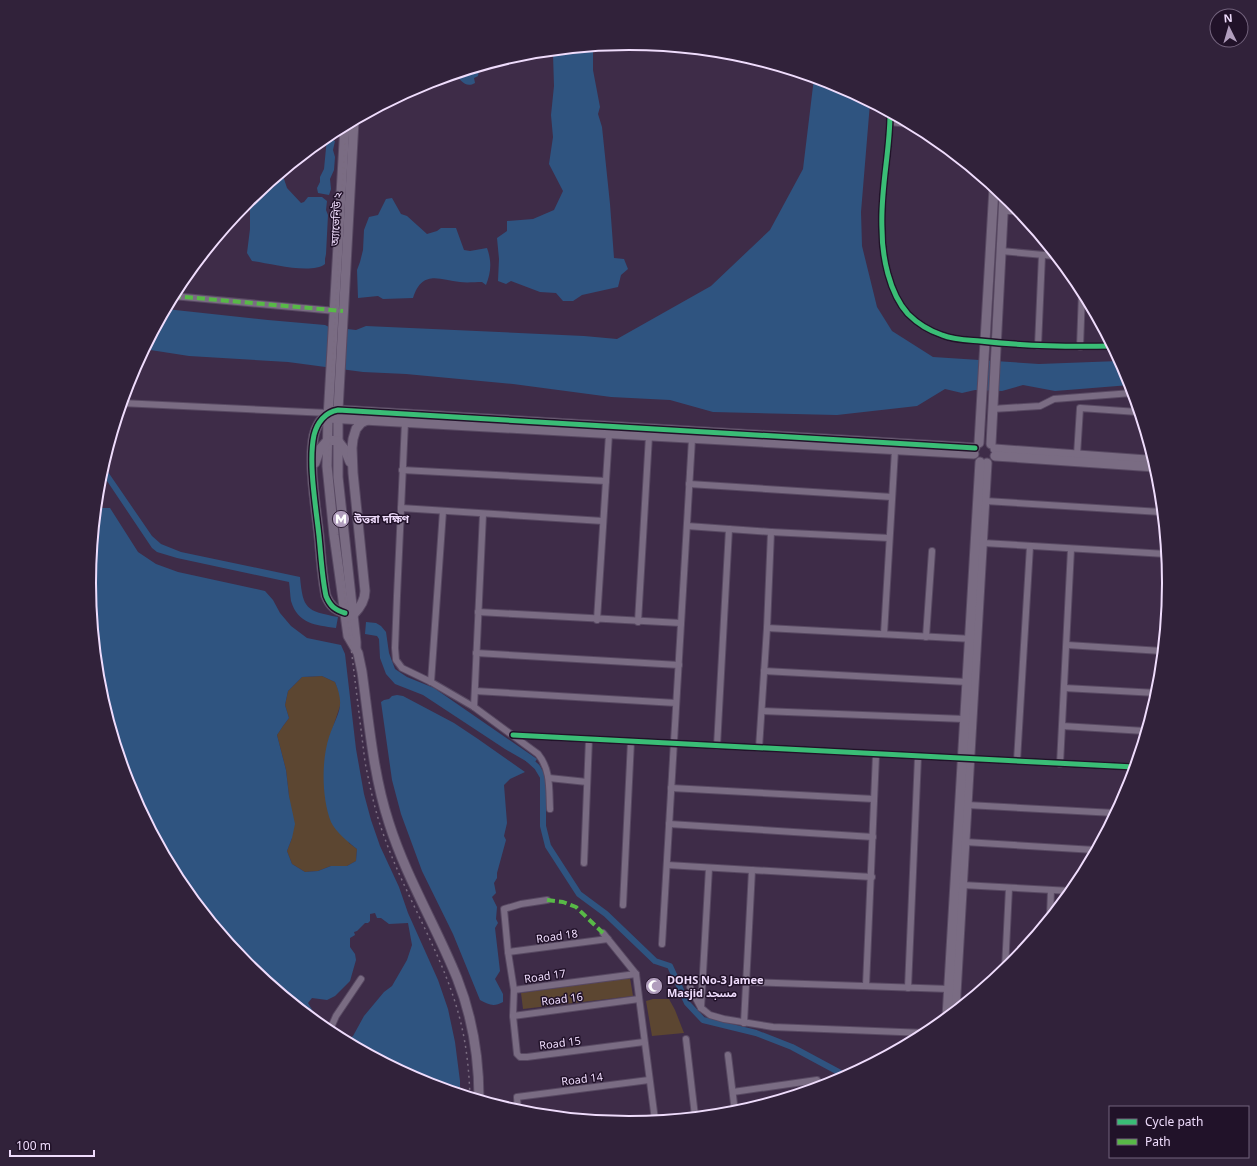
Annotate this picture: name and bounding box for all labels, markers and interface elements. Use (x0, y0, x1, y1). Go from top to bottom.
north arrow (1209, 8, 1249, 48)
text: N (1223, 10, 1233, 25)
street label: অ্যাভেনিউ ২ (327, 191, 344, 247)
metro station icon: উত্তরা দক্ষিণ (331, 509, 351, 529)
place label: উত্তরা দক্ষিণ (353, 511, 410, 526)
street label: Road 18 (535, 925, 579, 946)
street label: Road 17 (523, 965, 567, 986)
place label: DOHS No-3 Jamee Masjid مسجد (667, 972, 764, 1000)
mosque icon: DOHS No-3 Jamee Masjid مسجد (644, 976, 664, 996)
street label: Road 16 (540, 989, 584, 1009)
street label: Road 15 (538, 1033, 582, 1053)
street label: Road 14 (560, 1068, 604, 1089)
legend (1109, 1106, 1249, 1158)
text: Cycle path (1145, 1113, 1203, 1130)
scale bar (10, 1132, 94, 1158)
text: Path (1145, 1133, 1171, 1150)
text: 100 m (16, 1137, 51, 1154)

